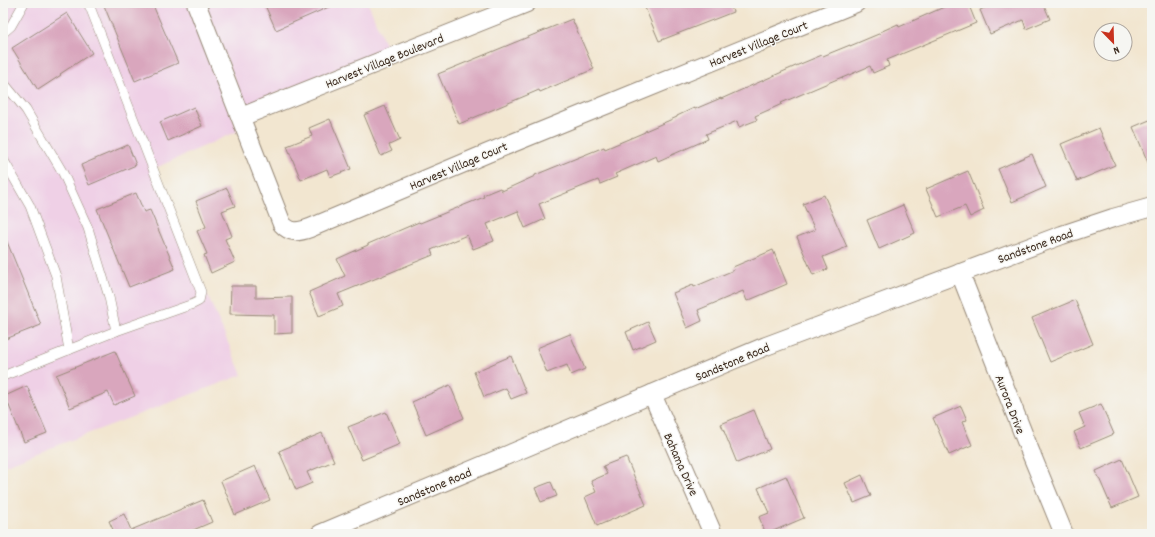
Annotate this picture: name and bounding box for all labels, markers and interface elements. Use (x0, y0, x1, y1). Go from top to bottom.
street label: Harvest Village Court (707, 17, 811, 74)
north arrow (1093, 22, 1133, 62)
street label: Harvest Village Boulevard (323, 30, 447, 95)
text: N (1110, 41, 1122, 58)
street label: Harvest Village Court (407, 138, 511, 197)
street label: Sandstone Road (995, 225, 1076, 270)
street label: Sandstone Road (693, 339, 773, 387)
street label: Aurora Drive (989, 372, 1029, 438)
street label: Bahama Drive (657, 430, 702, 500)
street label: Sandstone Road (395, 464, 475, 512)

